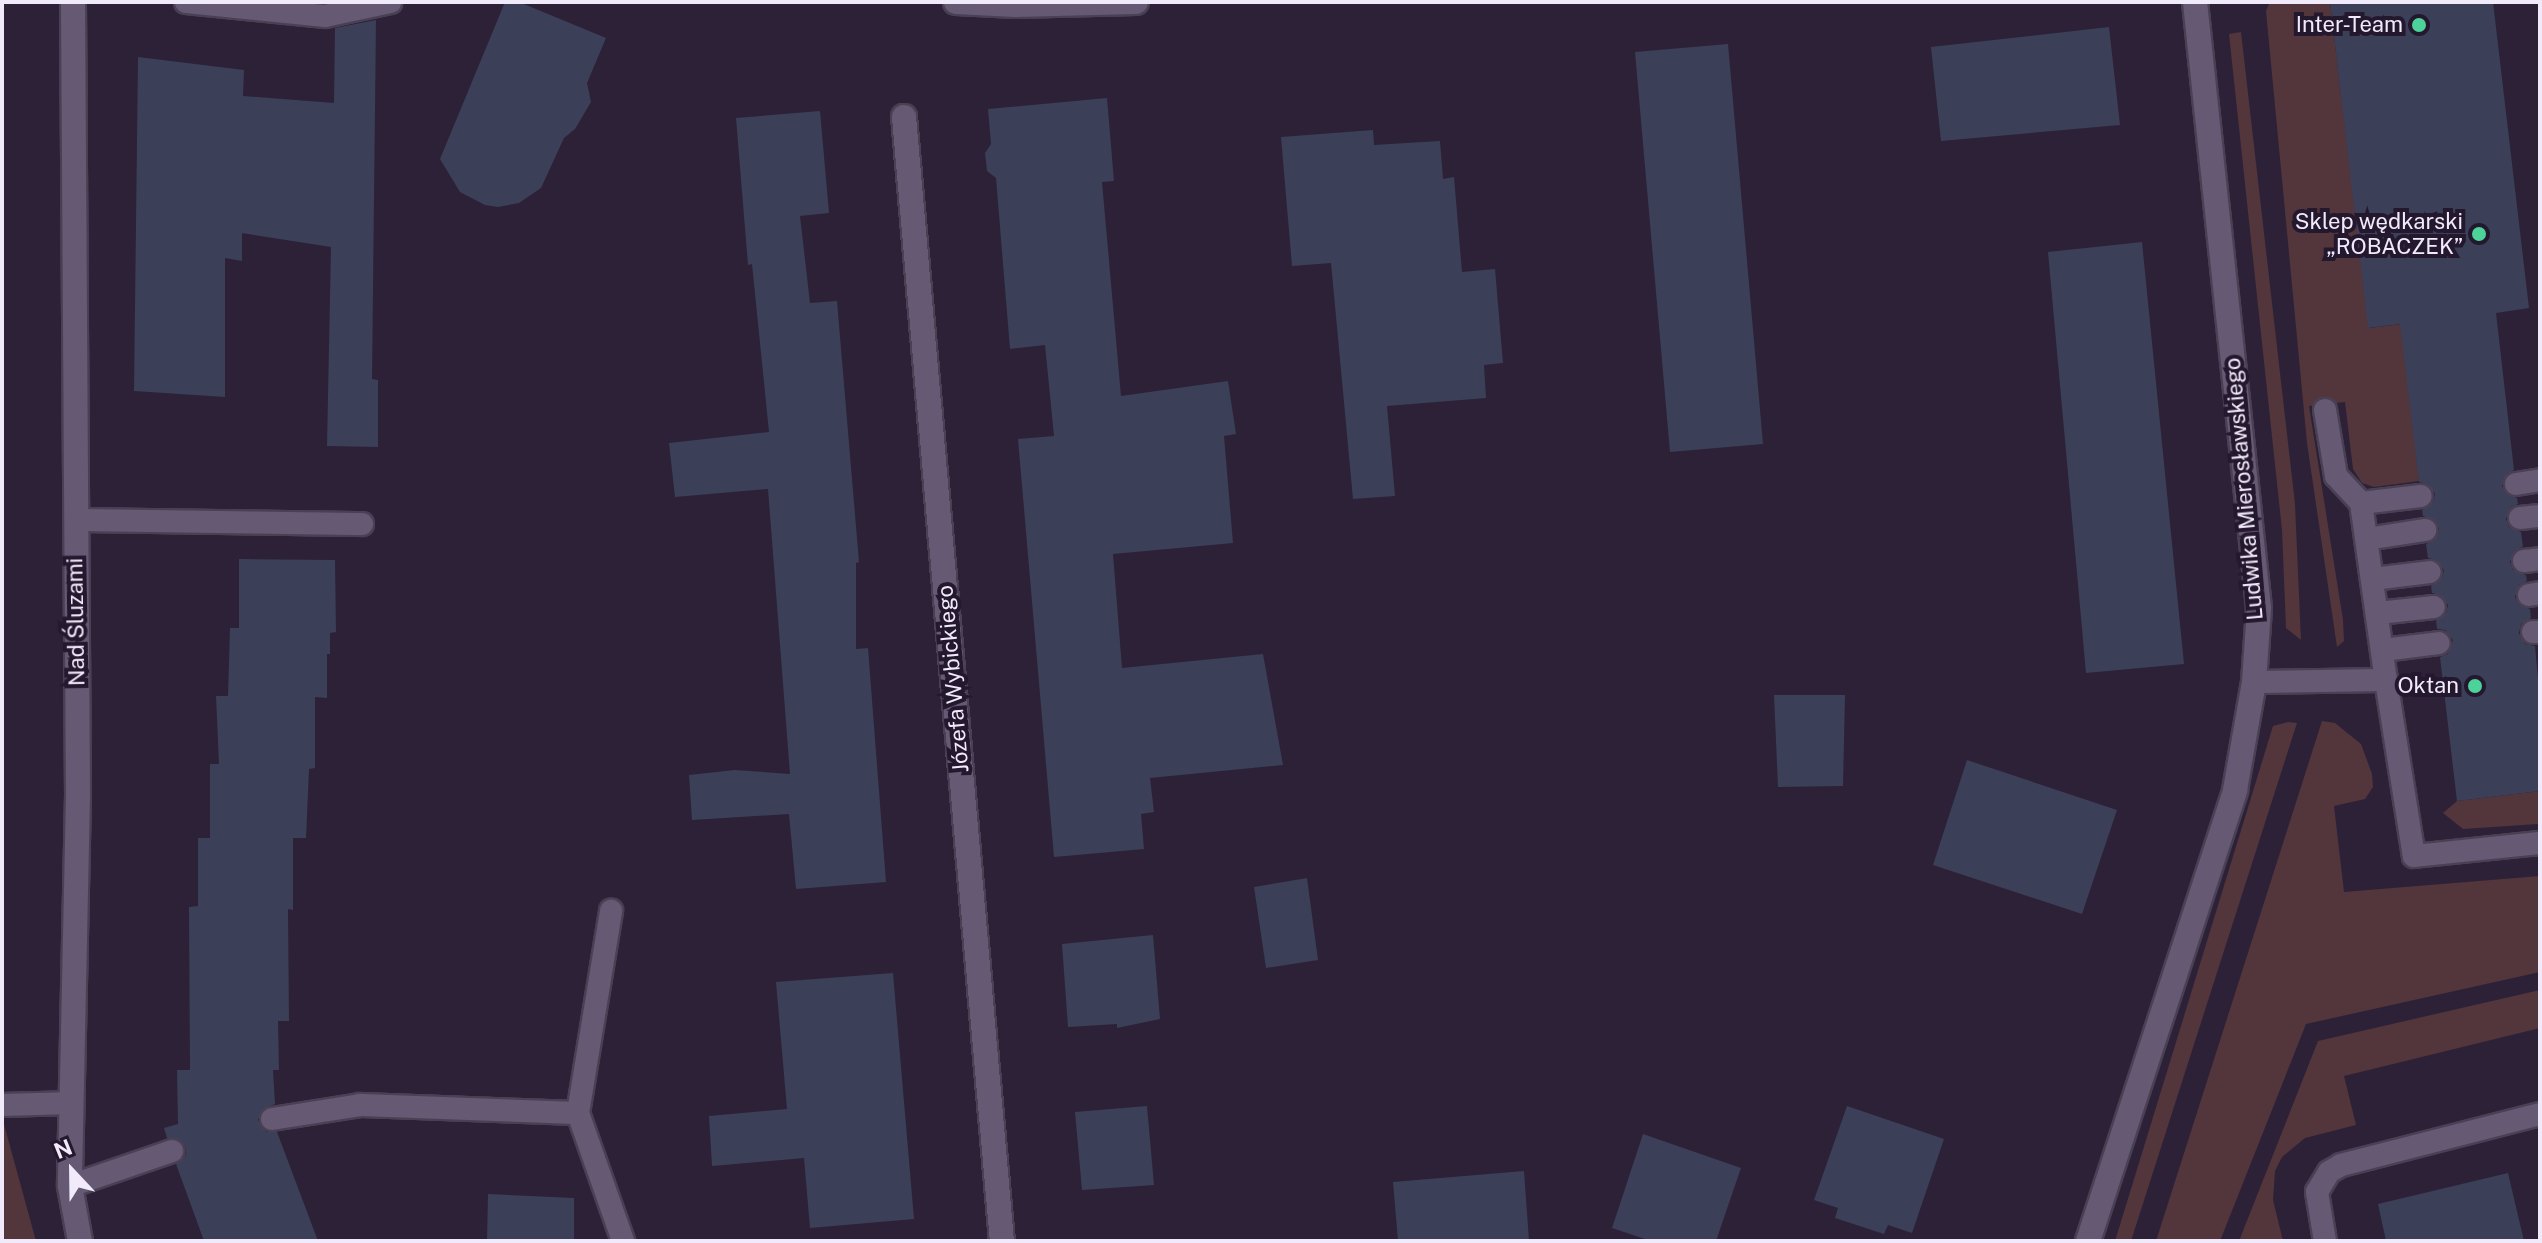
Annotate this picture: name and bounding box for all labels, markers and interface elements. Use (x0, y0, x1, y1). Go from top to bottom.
place label: Inter-Team (2296, 12, 2403, 38)
marker: Inter-Team (2410, 16, 2428, 34)
place label: Sklep wędkarski „ROBACZEK” (2295, 208, 2463, 260)
marker: Sklep wędkarski „ROBACZEK” (2470, 225, 2488, 243)
street label: Ludwika Mierosławskiego (2219, 357, 2269, 621)
street label: Nad Śluzami (62, 558, 90, 686)
street label: Józefa Wybickiego (932, 584, 974, 774)
place label: Oktan (2398, 673, 2459, 699)
marker: Oktan (2466, 677, 2484, 695)
north arrow (32, 1131, 112, 1211)
text: N (50, 1133, 76, 1164)

